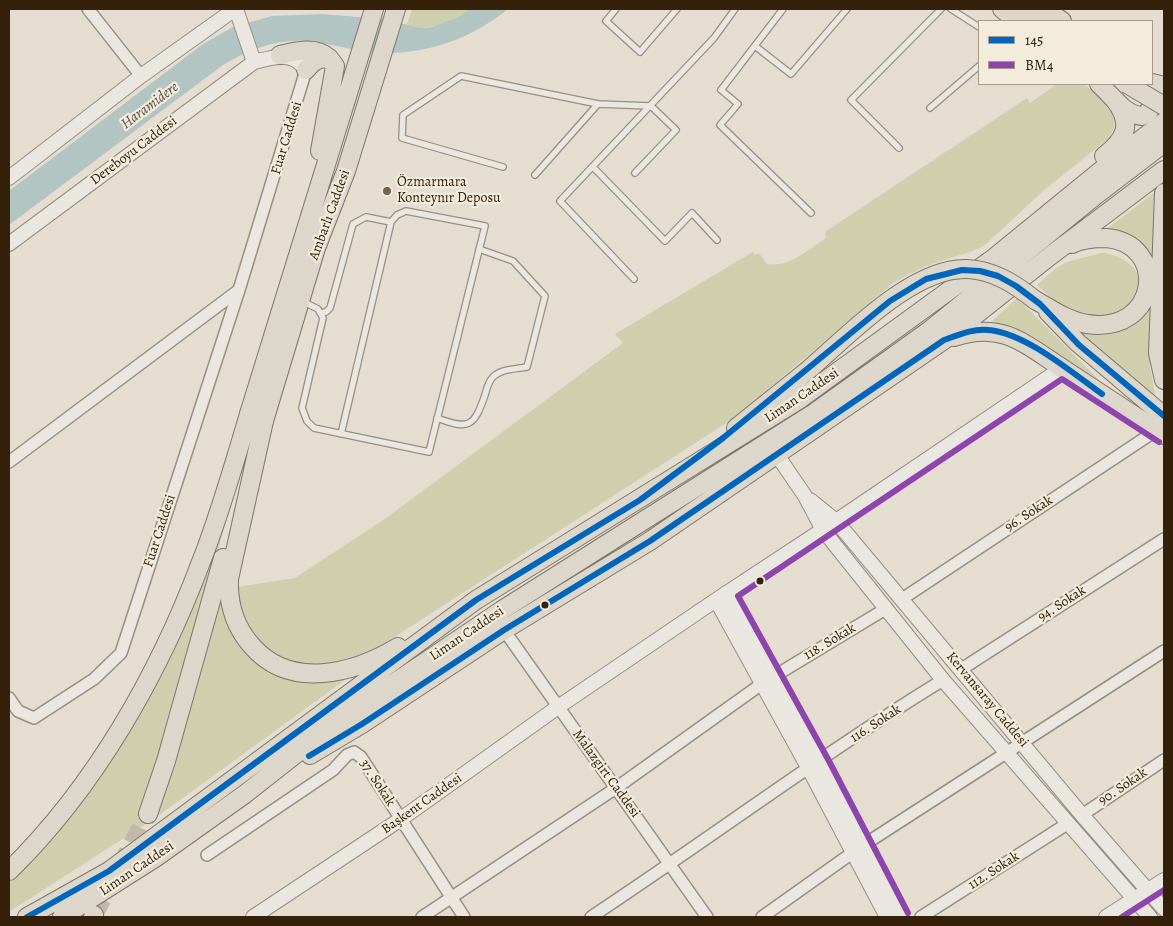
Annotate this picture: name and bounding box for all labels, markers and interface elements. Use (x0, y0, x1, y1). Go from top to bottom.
legend (978, 20, 1153, 85)
text: 145 (1025, 30, 1043, 50)
text: BM4 (1025, 55, 1053, 75)
water label: Haramidere (118, 79, 182, 133)
street label: Fuar Caddesi (268, 99, 306, 177)
street label: Dereboyu Caddesi (87, 113, 181, 189)
street label: Ambarlı Caddesi (306, 168, 354, 262)
place label: Özmarmara Konteynır Deposu (397, 175, 501, 208)
marker: Özmarmara Konteynır Deposu (381, 185, 393, 197)
street label: Liman Caddesi (762, 365, 842, 427)
street label: Fuar Caddesi (140, 492, 180, 570)
street label: 96. Sokak (1002, 492, 1056, 536)
unlabelled marker (755, 576, 765, 586)
street label: 94. Sokak (1035, 582, 1089, 626)
unlabelled marker (540, 600, 550, 610)
street label: Liman Caddesi (427, 603, 507, 665)
street label: 118. Sokak (801, 620, 859, 664)
street label: Kervansaray Caddesi (942, 649, 1032, 751)
street label: 116. Sokak (847, 701, 905, 747)
street label: Malazgirt Caddesi (568, 727, 644, 821)
street label: 37. Sokak (356, 756, 398, 810)
street label: 90. Sokak (1095, 765, 1151, 809)
street label: Başkent Caddesi (378, 770, 466, 838)
street label: Liman Caddesi (97, 838, 177, 900)
street label: 112. Sokak (965, 848, 1023, 894)

